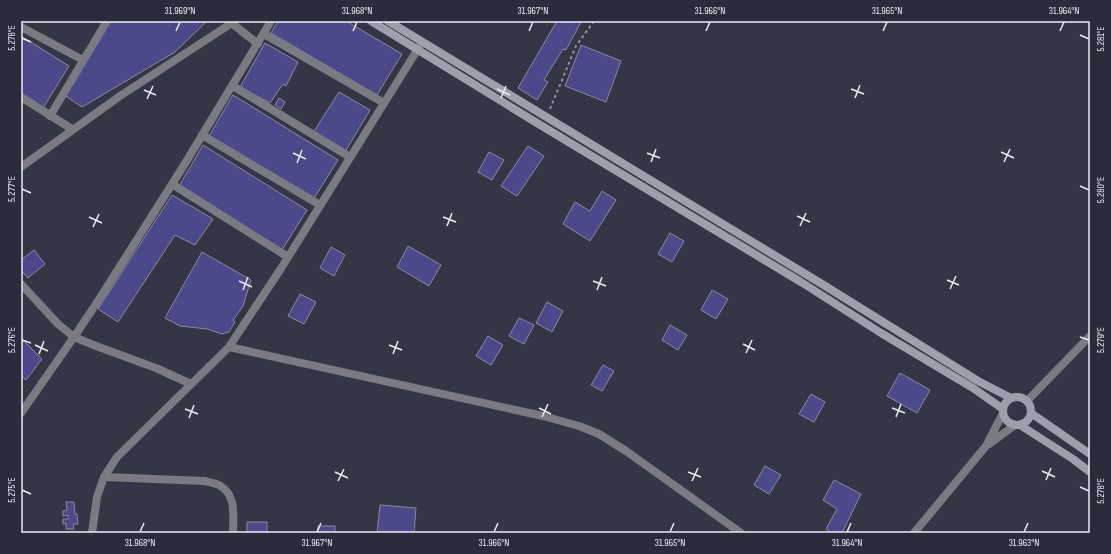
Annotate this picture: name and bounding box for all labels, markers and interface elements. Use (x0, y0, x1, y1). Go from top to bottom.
text: 31.969°N (165, 5, 195, 17)
text: 31.968°N (342, 5, 372, 17)
text: 31.967°N (518, 5, 548, 17)
text: 31.966°N (695, 5, 725, 17)
text: 31.965°N (872, 5, 902, 17)
text: 31.964°N (1049, 5, 1079, 17)
text: 5.278°E (6, 25, 18, 51)
text: 5.281°E (1095, 27, 1107, 51)
text: 5.277°E (6, 176, 18, 202)
text: 5.280°E (1095, 177, 1107, 203)
text: 5.276°E (6, 327, 18, 353)
text: 5.279°E (1095, 327, 1107, 353)
text: 5.275°E (6, 477, 18, 503)
text: 5.278°E (1095, 478, 1107, 504)
text: 31.968°N (125, 537, 155, 549)
text: 31.967°N (302, 537, 332, 549)
text: 31.966°N (479, 537, 509, 549)
text: 31.965°N (655, 537, 685, 549)
text: 31.964°N (832, 537, 862, 549)
text: 31.963°N (1009, 537, 1039, 549)

